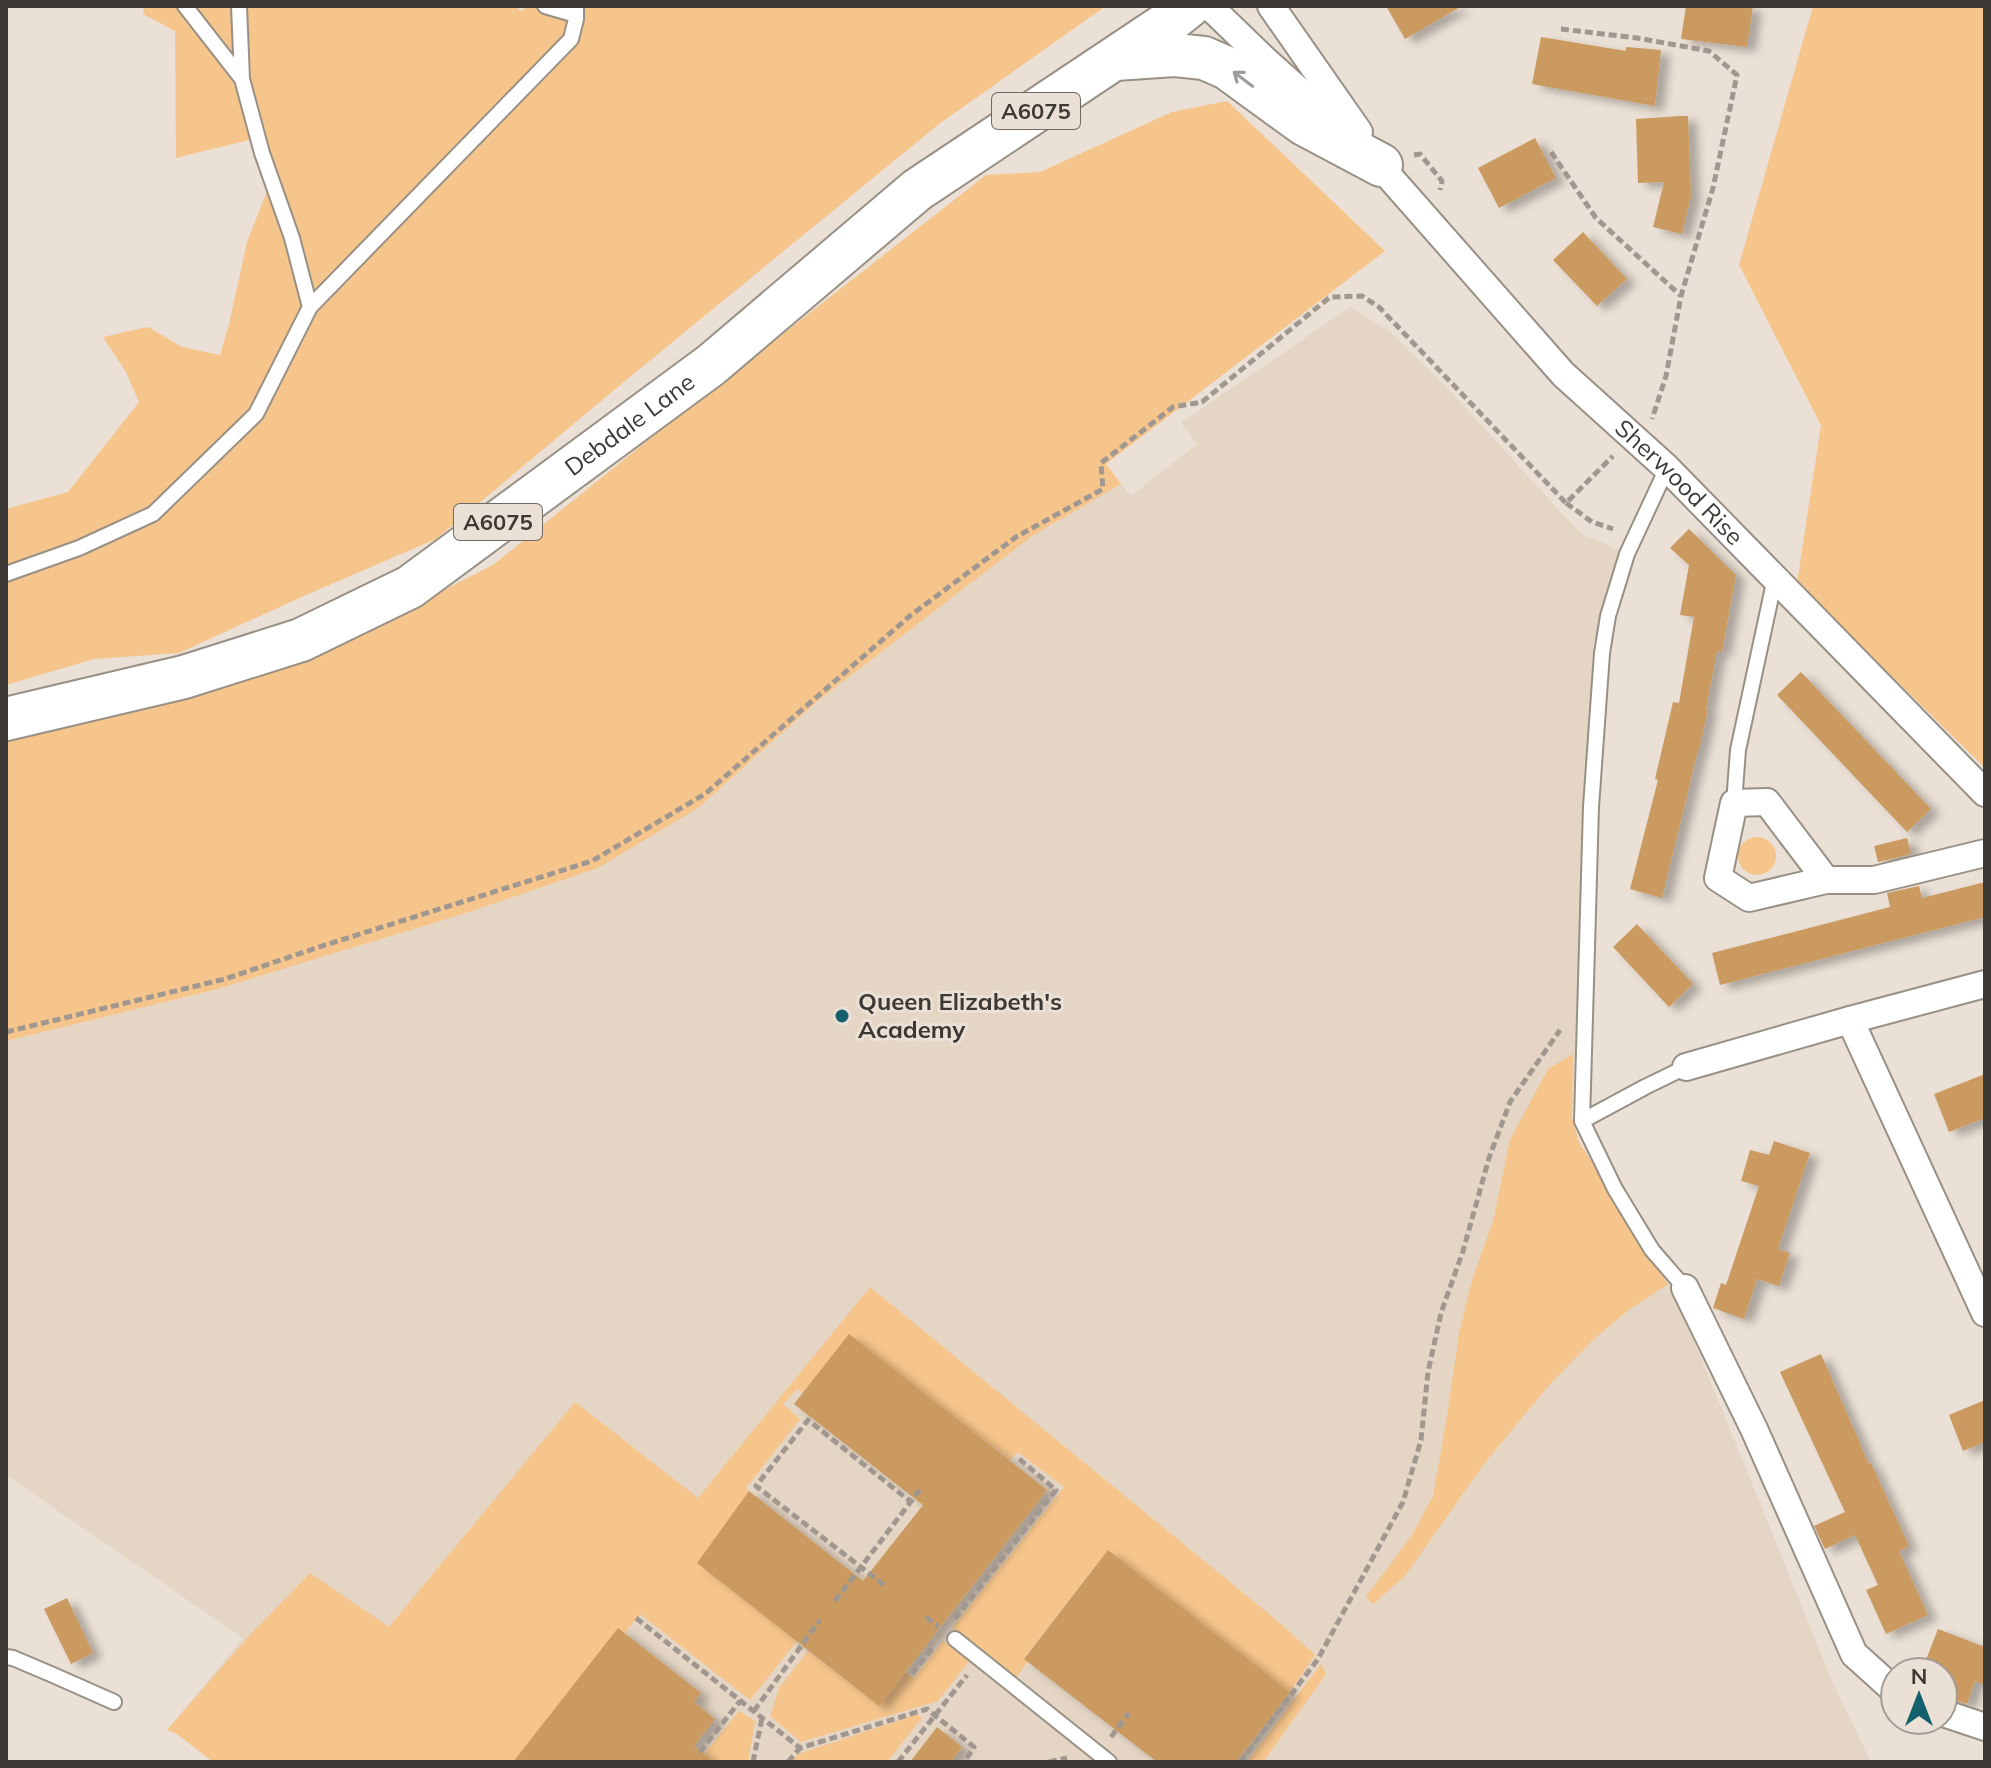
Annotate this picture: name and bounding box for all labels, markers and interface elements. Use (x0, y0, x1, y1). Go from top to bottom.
one-way arrow (1233, 71, 1255, 88)
road number: A6075 (992, 93, 1080, 129)
street label: Debdale Lane (558, 366, 700, 482)
street label: Sherwood Rise (1609, 412, 1750, 551)
road number: A6075 (454, 504, 542, 540)
place label: Queen Elizabeth's Academy (858, 986, 1062, 1044)
marker: Queen Elizabeth's Academy (833, 1007, 851, 1025)
north arrow (1879, 1656, 1959, 1736)
text: N (1911, 1662, 1927, 1690)

